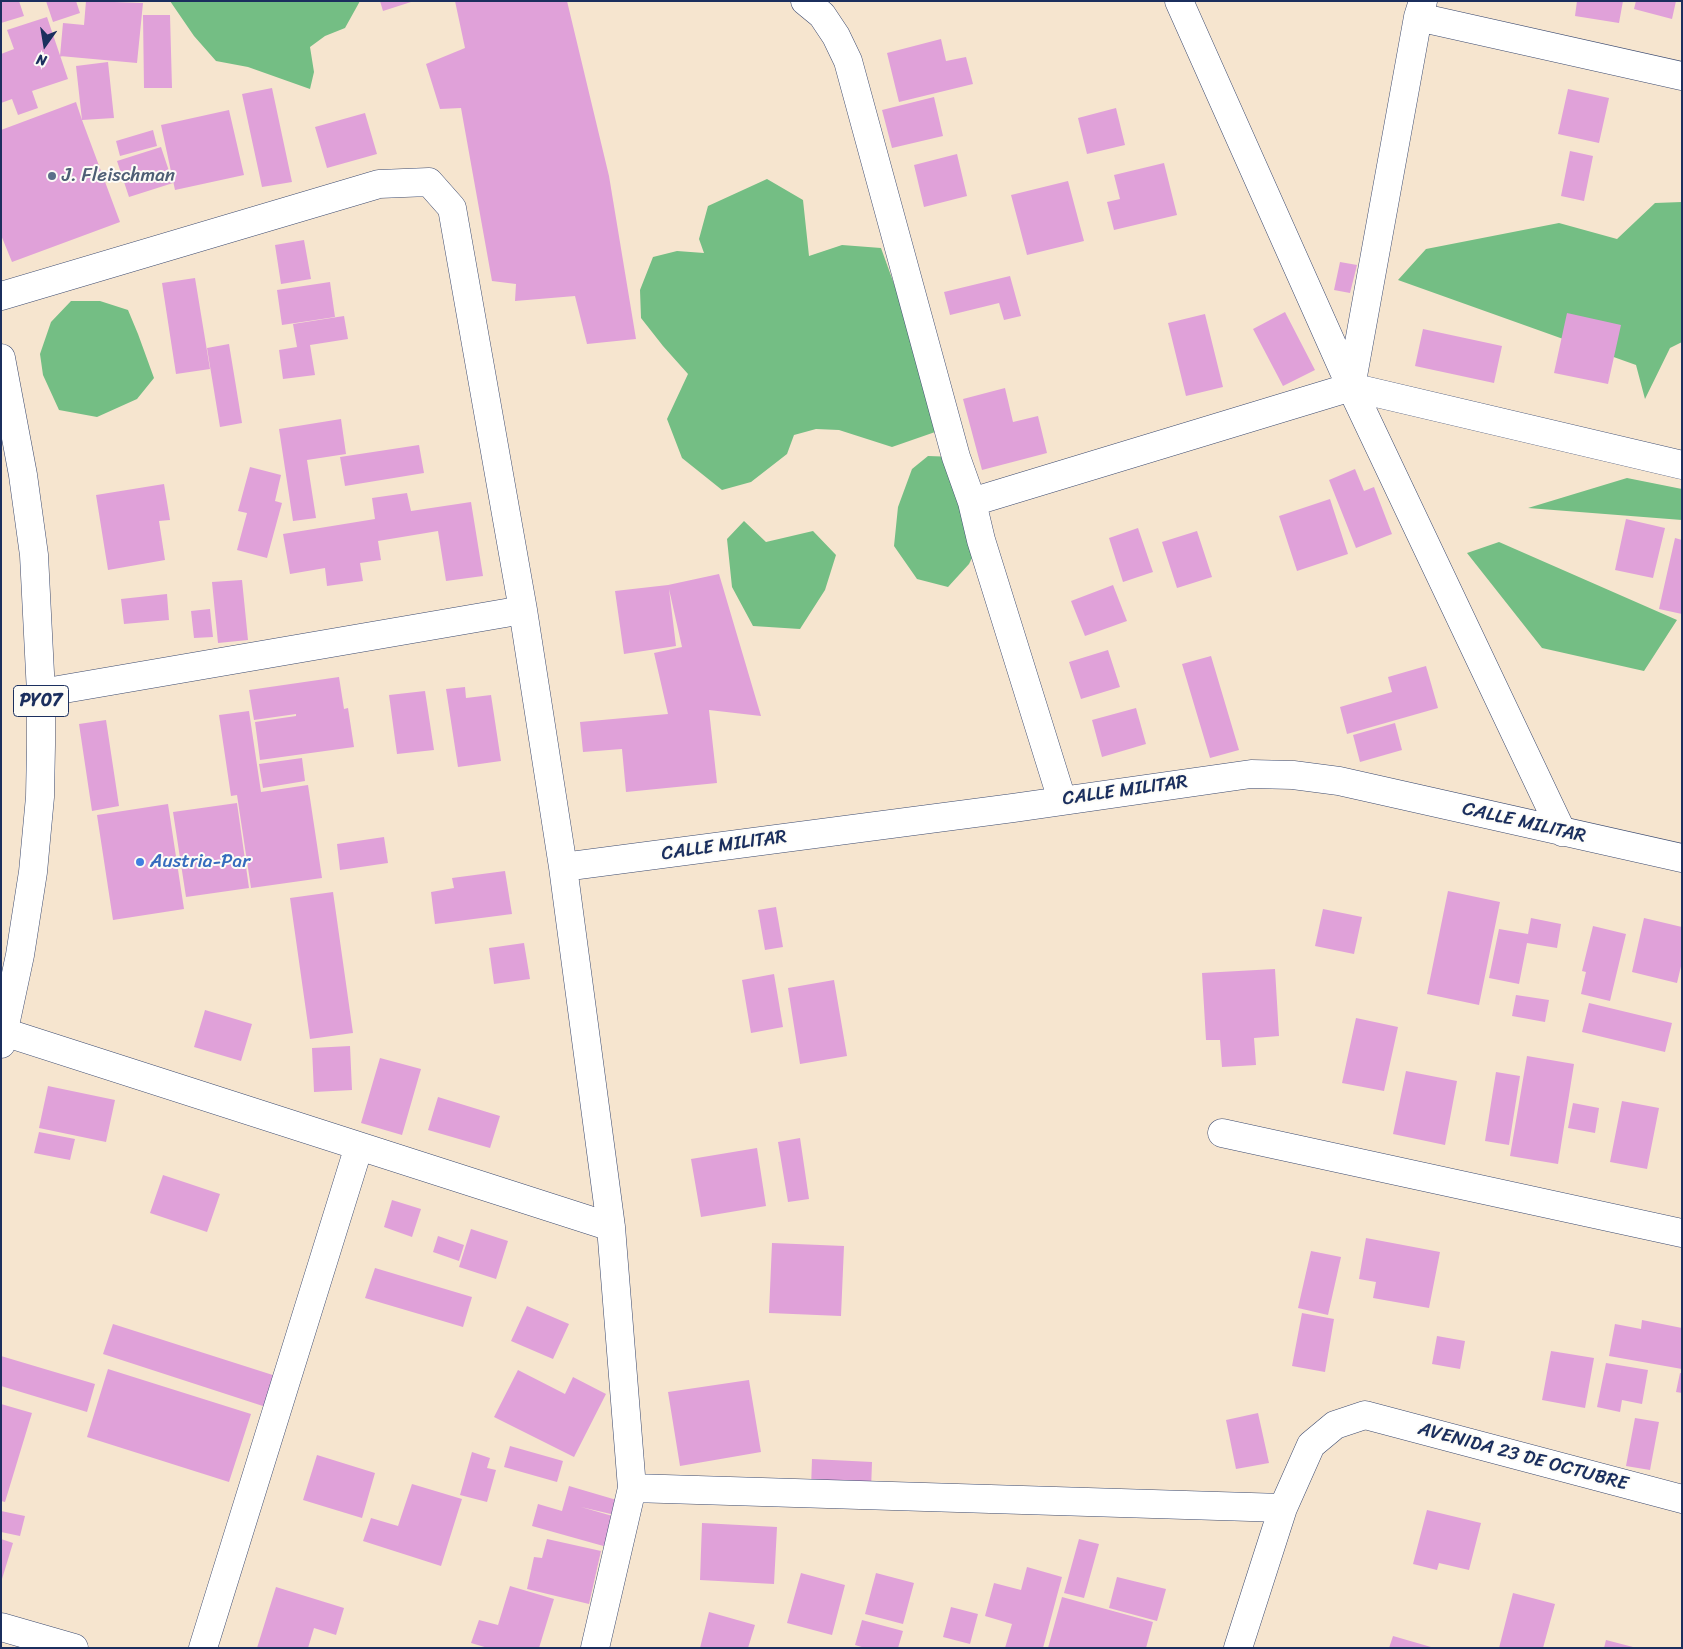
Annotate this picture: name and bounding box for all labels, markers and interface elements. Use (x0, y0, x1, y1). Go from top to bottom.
north arrow (20, 20, 70, 70)
text: N (34, 47, 49, 73)
place label: J. Fleischman (62, 165, 175, 187)
marker: J. Fleischman (46, 170, 58, 182)
road number: PY07 (13, 686, 68, 716)
street label: CALLE MILITAR (1061, 771, 1189, 811)
street label: CALLE MILITAR (1460, 798, 1588, 848)
street label: CALLE MILITAR (660, 826, 788, 866)
place label: Austria-Par (150, 851, 250, 873)
marker: Austria-Par (134, 856, 146, 868)
street label: AVENIDA 23 DE OCTUBRE (1416, 1418, 1630, 1496)

